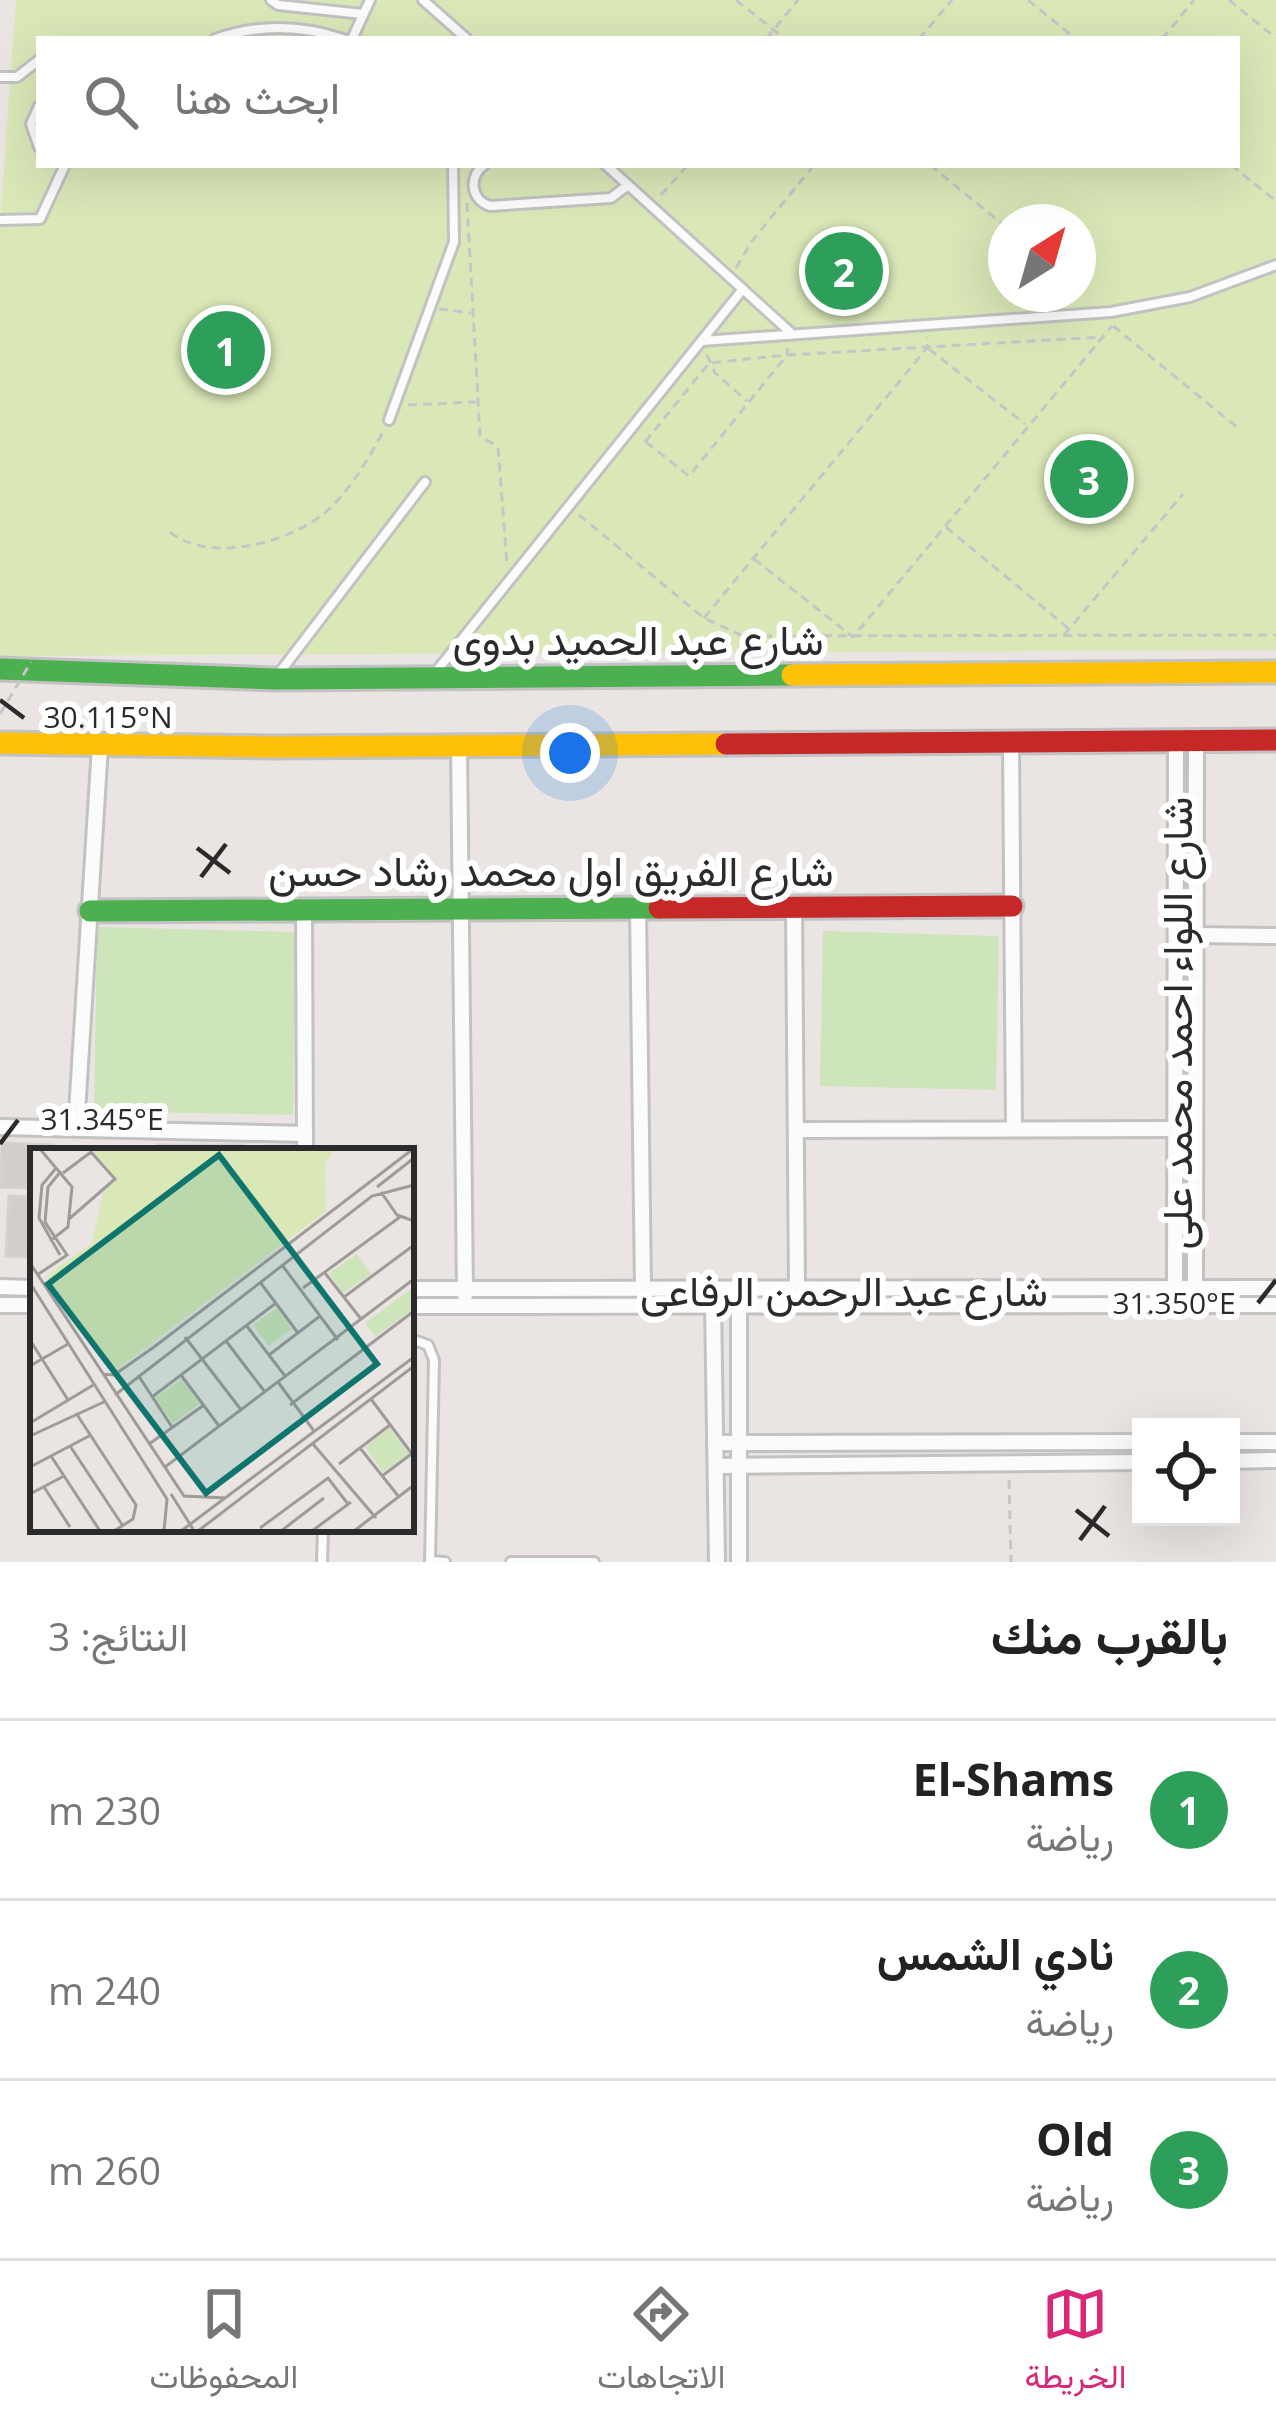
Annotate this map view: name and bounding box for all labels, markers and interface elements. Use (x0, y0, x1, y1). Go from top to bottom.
search box (36, 36, 1240, 168)
text: ابحث هنا (174, 66, 340, 127)
icon: search (78, 69, 144, 135)
north arrow (988, 204, 1096, 312)
pin: 2 (805, 226, 883, 316)
pin: 1 (187, 305, 265, 395)
pin: 3 (1050, 434, 1128, 524)
street label: شارع عبد الحميد بدوى (452, 610, 824, 669)
text: 30.115°N (43, 696, 173, 737)
your location (540, 723, 600, 783)
street label: شارع اللواء احمد محمد على (1147, 797, 1206, 1249)
street label: شارع الفريق اول محمد رشاد حسن (268, 841, 834, 900)
text: 31.345°E (40, 1098, 164, 1139)
inset map (30, 1148, 414, 1532)
street label: شارع عبد الرحمن الرفاعى (640, 1261, 1048, 1320)
text: 31.350°E (1112, 1282, 1236, 1323)
map controls (1132, 1418, 1240, 1526)
button: locate (1132, 1418, 1240, 1526)
text: بالقرب منك (991, 1599, 1228, 1669)
text: النتائج: 3 (48, 1609, 188, 1662)
text: El-Shams (912, 1748, 1114, 1809)
text: 230 m (48, 1783, 161, 1836)
text: 1 (1178, 1783, 1200, 1836)
text: رياضة (1025, 1809, 1114, 1862)
text: نادي الشمس (877, 1922, 1114, 1983)
text: 240 m (48, 1963, 161, 2016)
text: 2 (1178, 1963, 1200, 2016)
text: رياضة (1025, 1994, 1114, 2047)
text: Old (1036, 2108, 1114, 2169)
text: 260 m (48, 2143, 161, 2196)
text: 3 (1178, 2143, 1200, 2196)
text: رياضة (1025, 2169, 1114, 2222)
tab: المحفوظات (150, 2281, 298, 2406)
tab: الاتجاهات (597, 2281, 725, 2406)
tab: الخريطة (1024, 2281, 1126, 2406)

